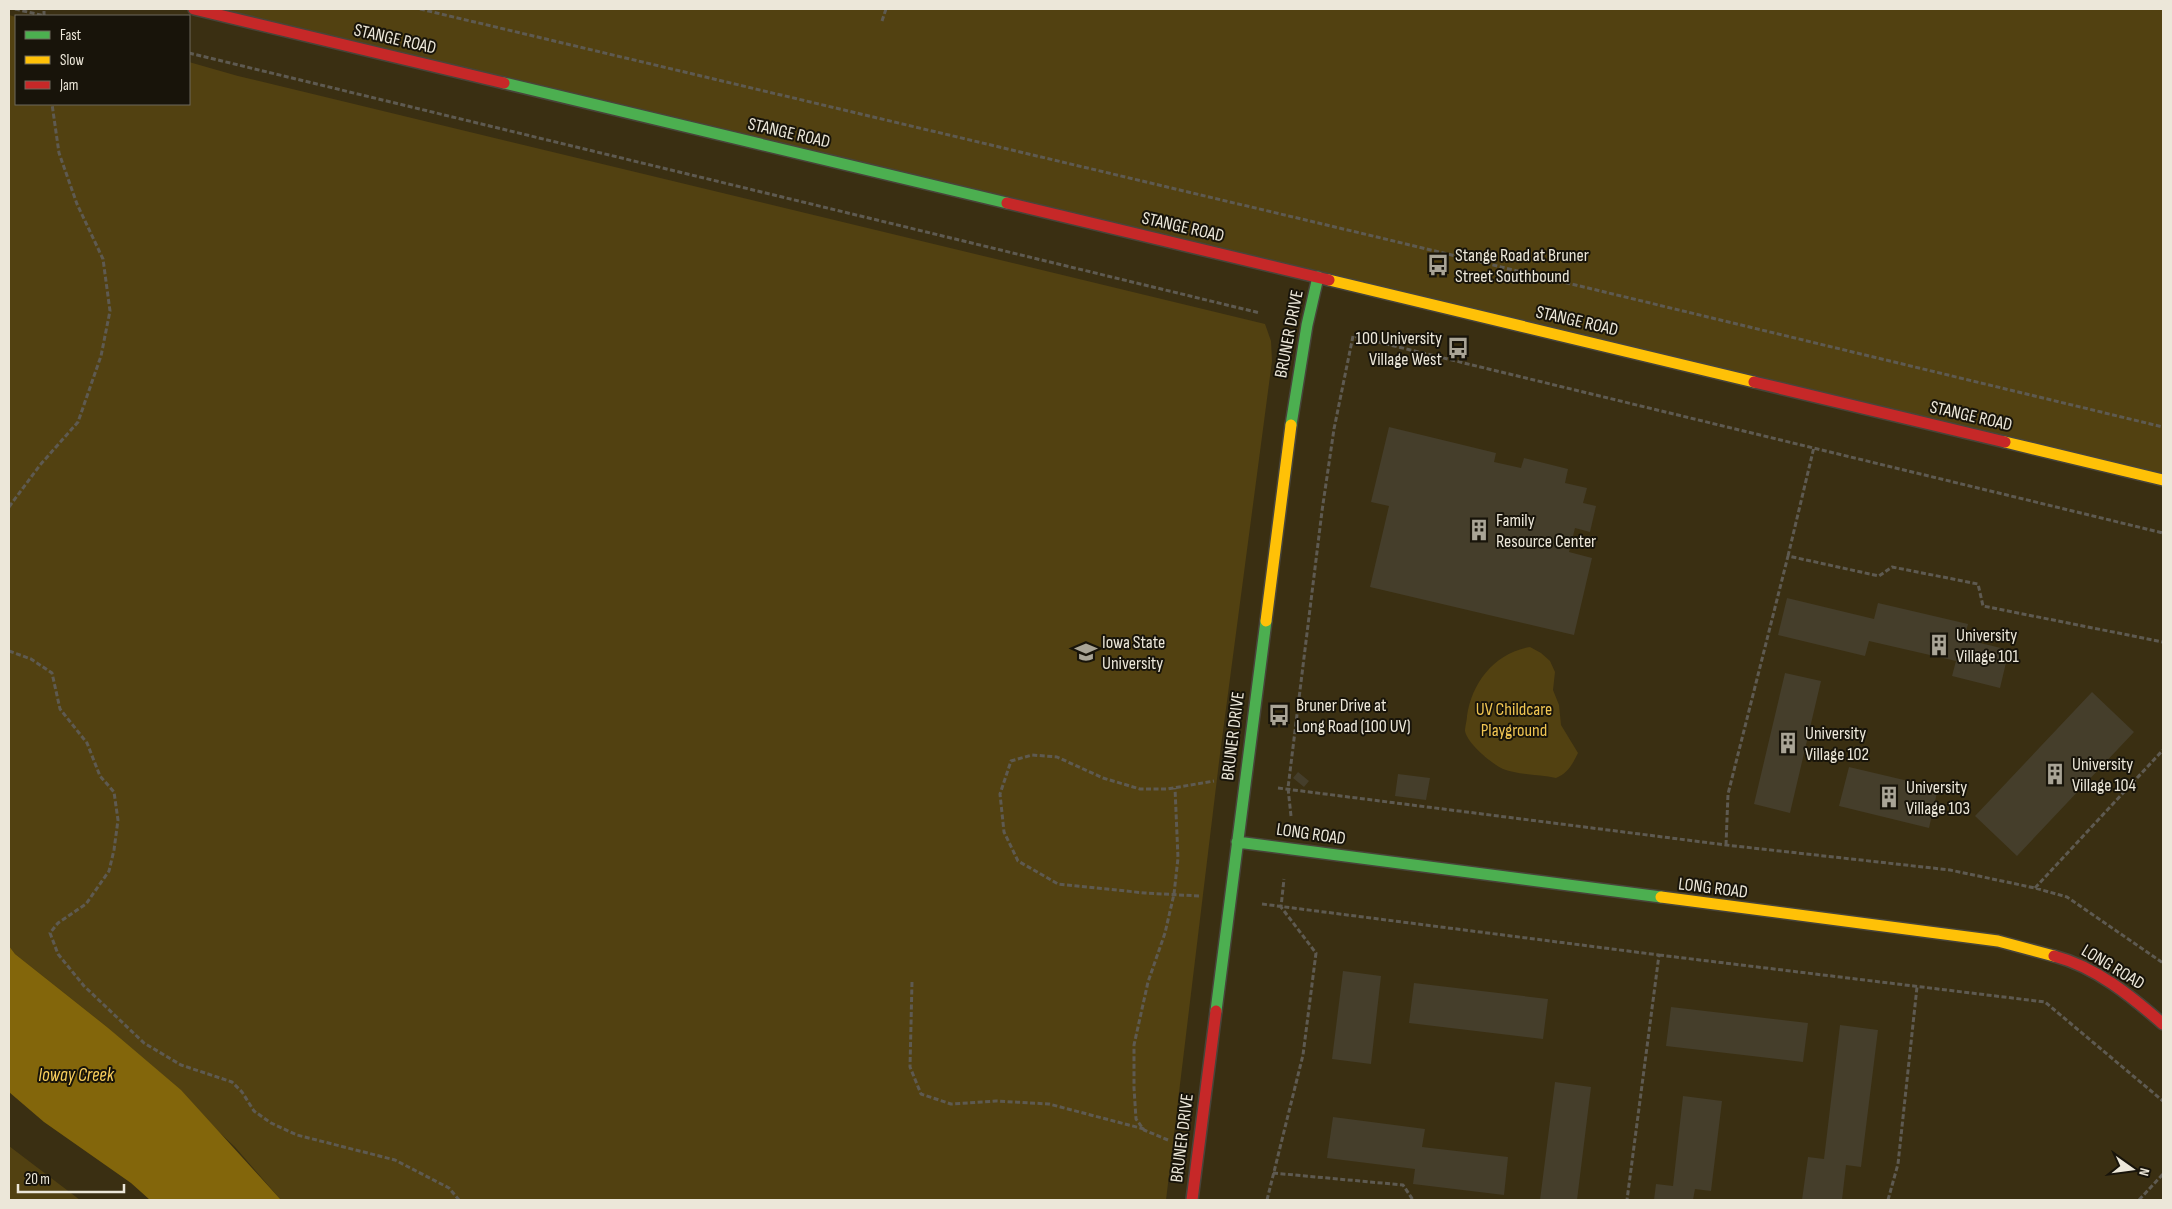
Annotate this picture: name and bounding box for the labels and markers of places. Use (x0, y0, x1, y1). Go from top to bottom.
place label: Stange Road at Bruner Street Southbound (1455, 245, 1589, 287)
bus stop icon: Stange Road at Bruner Street Southbound (1425, 252, 1451, 278)
place label: 100 University Village West (1356, 328, 1443, 370)
bus stop icon: 100 University Village West (1445, 335, 1471, 361)
place label: Family Resource Center (1496, 510, 1596, 552)
building icon: Family Resource Center (1466, 517, 1492, 543)
place label: University Village 101 (1956, 625, 2020, 667)
place label: Iowa State University (1102, 632, 1165, 674)
building icon: University Village 101 (1926, 632, 1952, 658)
school or university icon: Iowa State University (1073, 639, 1099, 665)
place label: Bruner Drive at Long Road (100 UV) (1296, 695, 1411, 737)
bus stop icon: Bruner Drive at Long Road (100 UV) (1266, 702, 1292, 728)
place label: University Village 102 (1805, 723, 1869, 765)
building icon: University Village 102 (1775, 730, 1801, 756)
place label: University Village 104 (2072, 754, 2137, 796)
building icon: University Village 104 (2042, 761, 2068, 787)
place label: University Village 103 (1906, 777, 1970, 819)
building icon: University Village 103 (1876, 784, 1902, 810)

